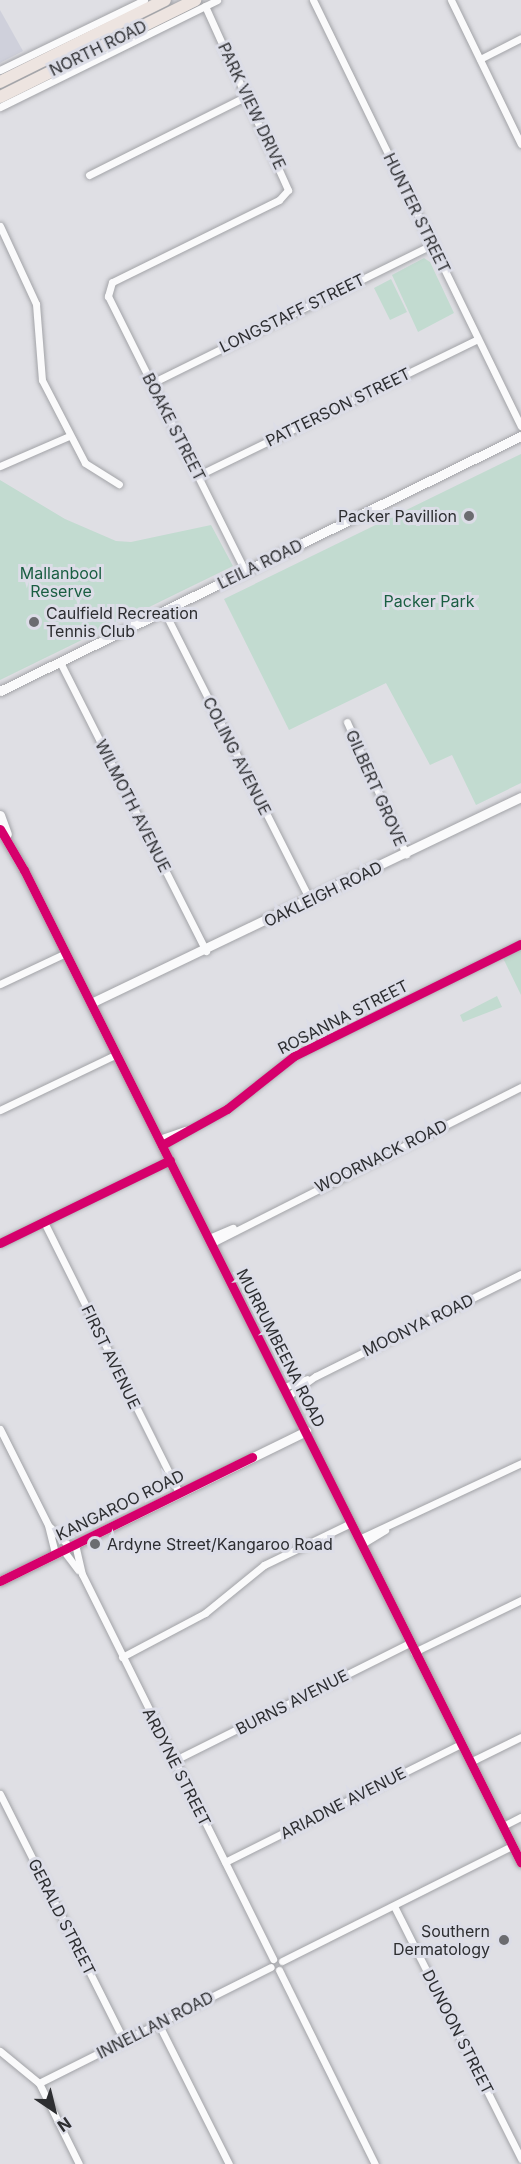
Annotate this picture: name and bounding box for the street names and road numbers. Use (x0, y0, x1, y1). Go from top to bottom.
street label: NORTH ROAD (46, 16, 150, 80)
street label: PARK VIEW DRIVE (214, 40, 290, 172)
street label: HUNTER STREET (380, 150, 454, 276)
street label: LONGSTAFF STREET (216, 270, 368, 356)
street label: PATTERSON STREET (262, 364, 414, 450)
street label: BOAKE STREET (139, 370, 209, 484)
street label: LEILA ROAD (214, 535, 306, 593)
street label: COLING AVENUE (199, 694, 275, 818)
street label: GILBERT GROVE (342, 727, 410, 849)
street label: WILMOTH AVENUE (91, 737, 175, 875)
street label: OAKLEIGH ROAD (261, 857, 385, 931)
street label: ROSANNA STREET (275, 976, 411, 1058)
street label: WOORNACK ROAD (312, 1116, 450, 1196)
street label: MURRUMBEENA ROAD (233, 1266, 329, 1430)
street label: MOONYA ROAD (360, 1290, 476, 1360)
street label: FIRST AVENUE (78, 1302, 144, 1412)
street label: KANGAROO ROAD (53, 1466, 187, 1544)
street label: BURNS AVENUE (233, 1665, 351, 1739)
street label: ARDYNE STREET (139, 1705, 215, 1829)
street label: ARIADNE AVENUE (277, 1763, 409, 1843)
street label: GERALD STREET (24, 1855, 100, 1979)
street label: DUNOON STREET (418, 1967, 498, 2097)
street label: INNELLAN ROAD (93, 1987, 217, 2063)

